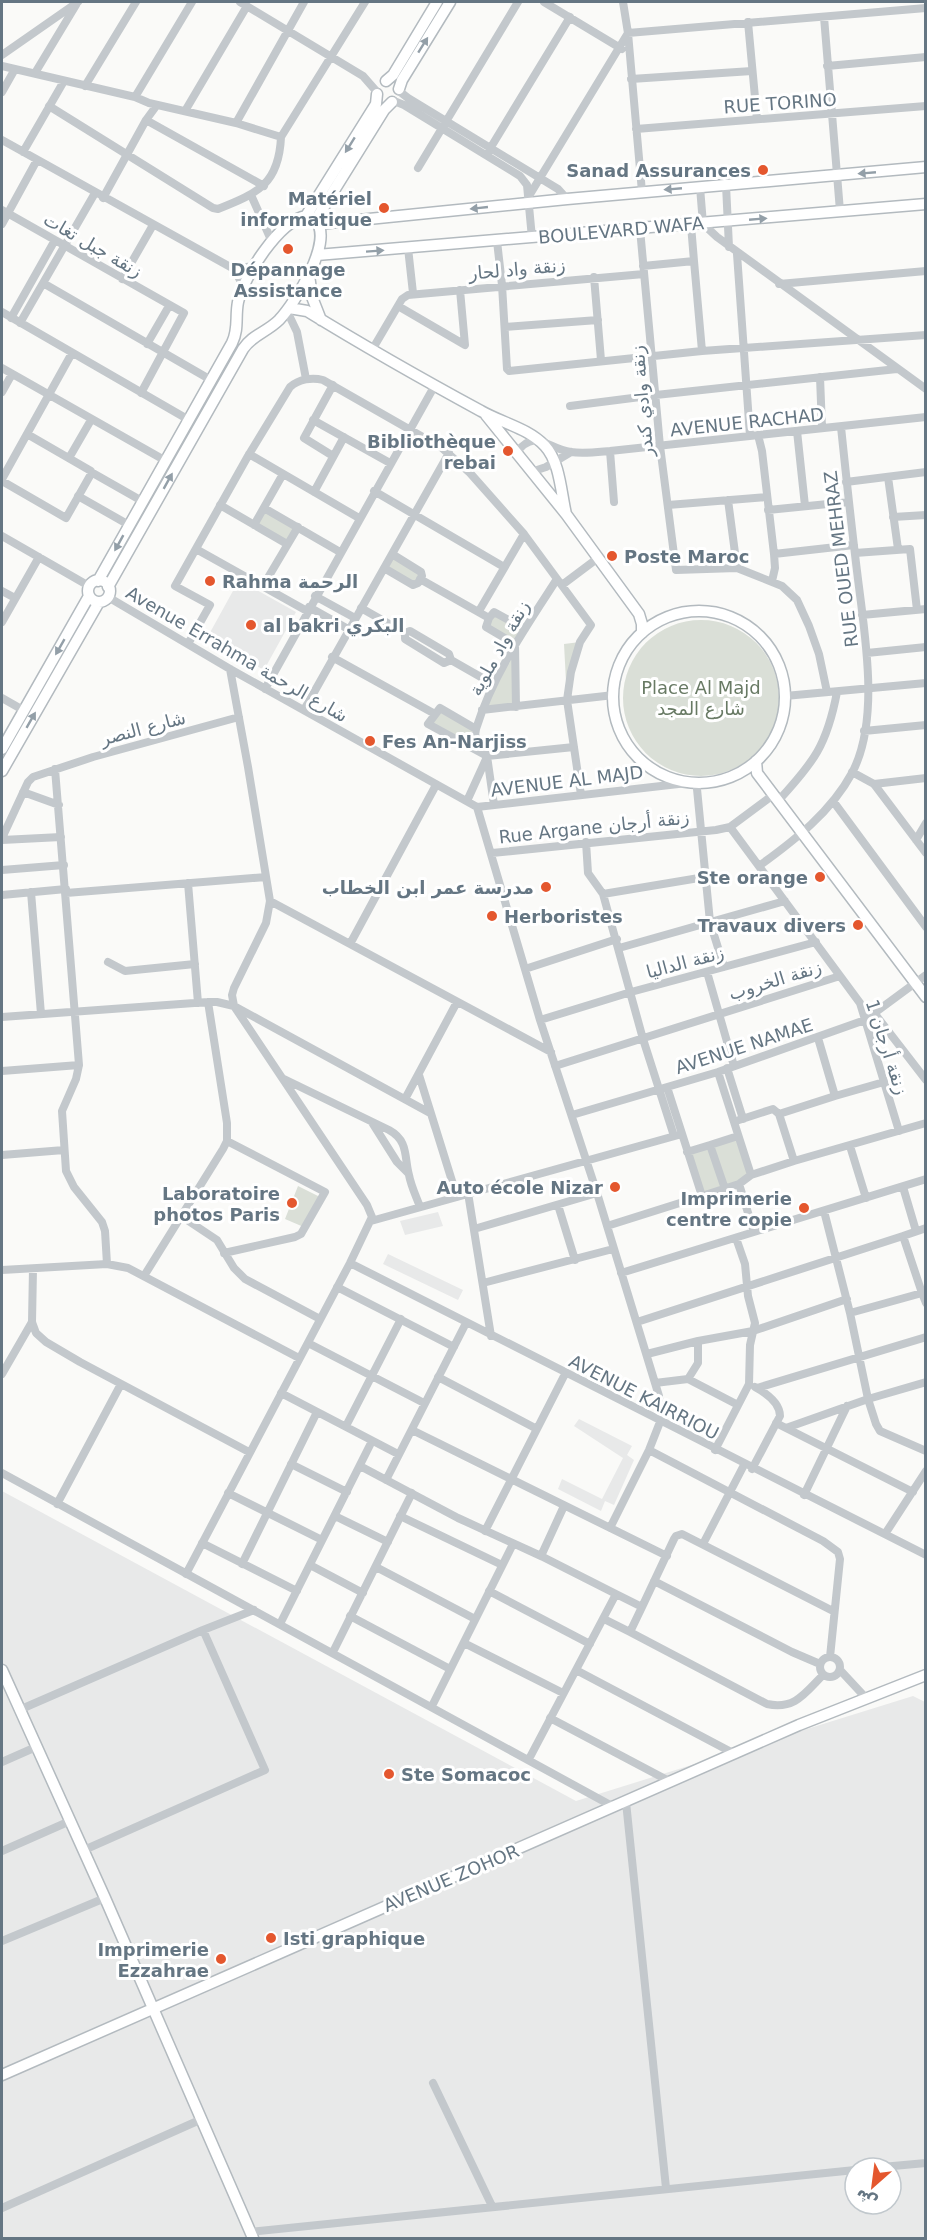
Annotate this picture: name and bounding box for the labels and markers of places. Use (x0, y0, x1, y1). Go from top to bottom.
place label: Sanad Assurances (566, 160, 751, 181)
marker: Sanad Assurances (756, 163, 770, 177)
place label: Matériel informatique (240, 188, 372, 230)
marker: Matériel informatique (377, 201, 391, 215)
marker: Dépannage Assistance (281, 242, 295, 256)
place label: Dépannage Assistance (230, 259, 346, 301)
place label: Bibliothèque rebai (367, 431, 496, 473)
marker: Bibliothèque rebai (501, 444, 515, 458)
place label: Poste Maroc (624, 546, 749, 567)
marker: Poste Maroc (605, 549, 619, 563)
place label: Rahma الرحمة (222, 571, 358, 593)
marker: Rahma الرحمة (203, 574, 217, 588)
place label: al bakri البكري (263, 615, 404, 637)
marker: al bakri البكري (244, 618, 258, 632)
place label: Fes An-Narjiss (382, 731, 527, 752)
marker: Fes An-Narjiss (363, 734, 377, 748)
place label: Ste orange (697, 867, 808, 888)
marker: Ste orange (813, 870, 827, 884)
place label: مدرسة عمر ابن الخطاب (322, 877, 534, 899)
marker: مدرسة عمر ابن الخطاب (539, 880, 553, 894)
place label: Herboristes (504, 906, 623, 927)
marker: Herboristes (485, 909, 499, 923)
place label: Travaux divers (698, 915, 846, 936)
marker: Travaux divers (851, 918, 865, 932)
place label: Auto école Nizar (436, 1177, 603, 1198)
marker: Auto école Nizar (608, 1180, 622, 1194)
place label: Laboratoire photos Paris (153, 1183, 280, 1225)
place label: Imprimerie centre copie (666, 1188, 792, 1230)
marker: Laboratoire photos Paris (285, 1196, 299, 1210)
marker: Imprimerie centre copie (797, 1201, 811, 1215)
place label: Ste Somacoc (401, 1764, 531, 1785)
marker: Ste Somacoc (382, 1767, 396, 1781)
place label: Isti graphique (283, 1928, 425, 1949)
marker: Isti graphique (264, 1931, 278, 1945)
place label: Imprimerie Ezzahrae (97, 1939, 209, 1981)
marker: Imprimerie Ezzahrae (214, 1952, 228, 1966)

